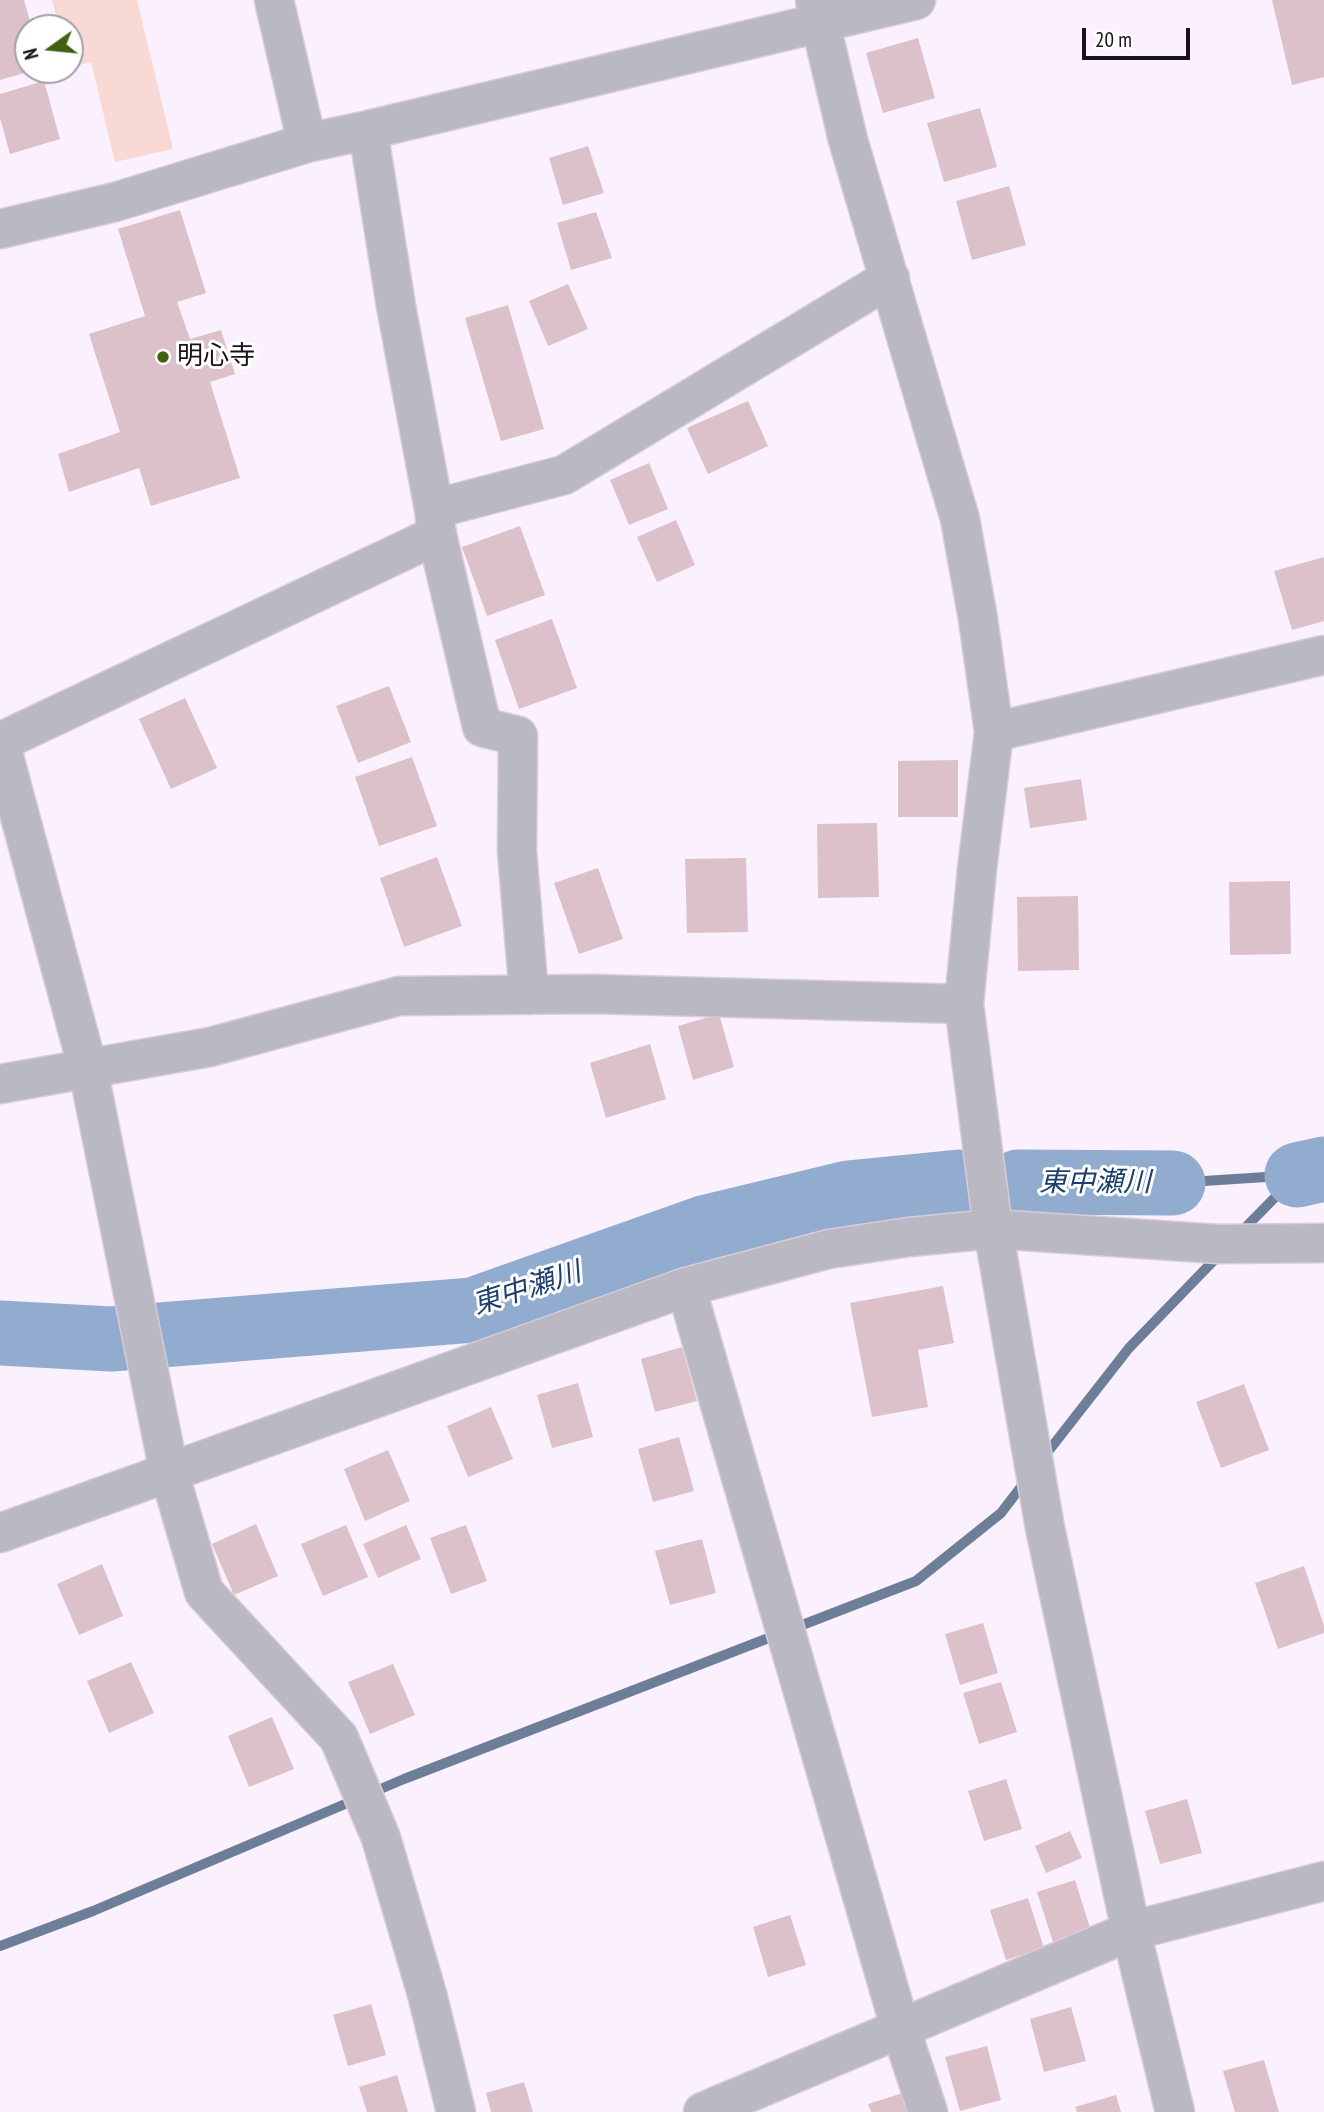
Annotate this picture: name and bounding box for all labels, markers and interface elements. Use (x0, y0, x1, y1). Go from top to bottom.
north arrow (14, 14, 84, 84)
scale bar (1086, 14, 1194, 58)
text: 20 m (1095, 26, 1132, 53)
text: N (18, 46, 44, 62)
place label: 明心寺 (177, 341, 255, 373)
marker: 明心寺 (155, 349, 171, 365)
water label: 東中瀬川 (1039, 1166, 1151, 1200)
water label: 東中瀬川 (469, 1256, 585, 1322)

